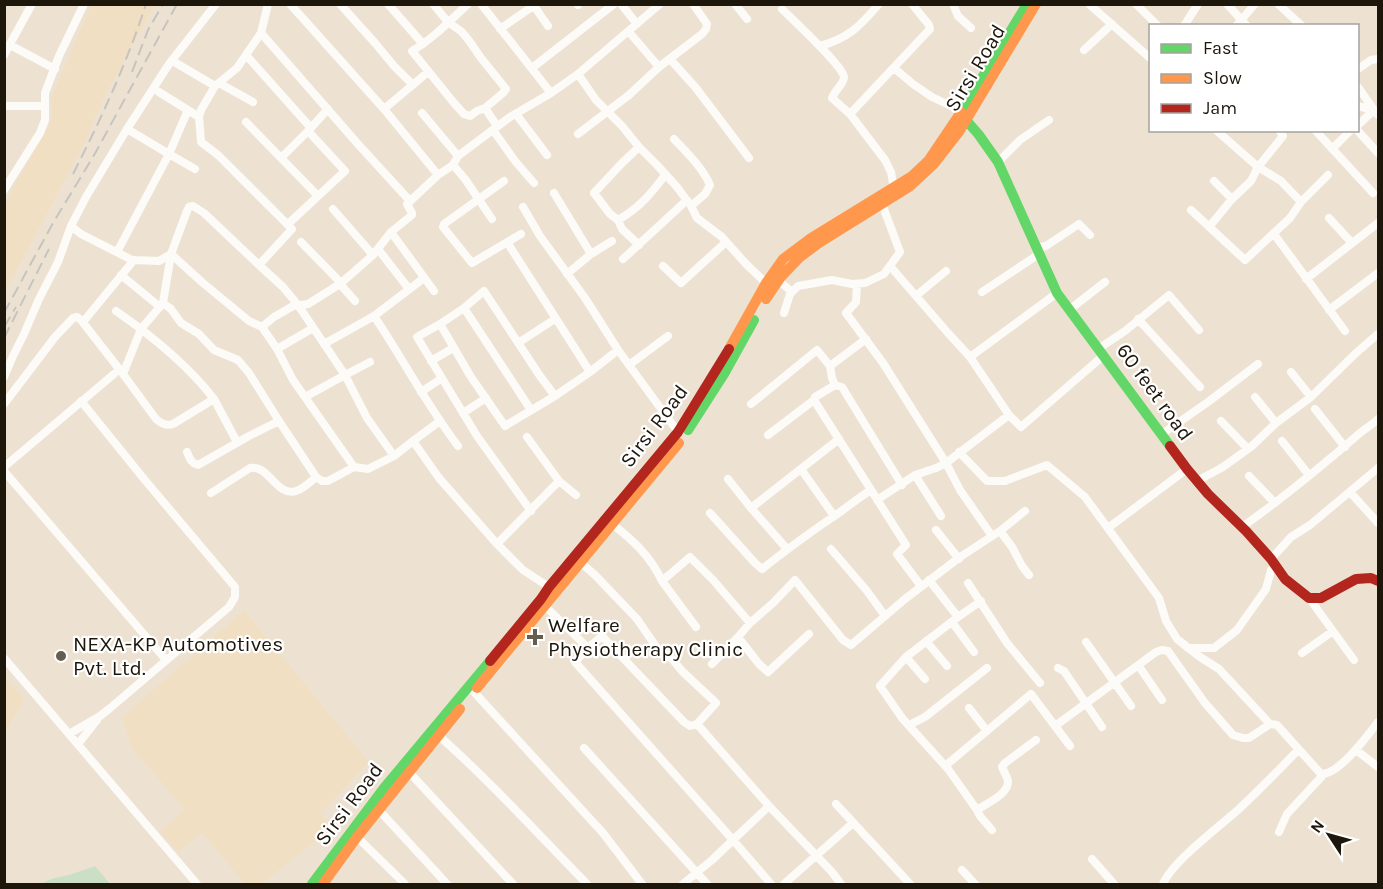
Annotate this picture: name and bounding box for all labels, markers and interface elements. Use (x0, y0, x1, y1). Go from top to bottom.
street label: Sirsi Road (940, 20, 1010, 116)
legend (1149, 24, 1359, 132)
text: Fast (1203, 37, 1238, 59)
text: Slow (1203, 67, 1242, 89)
text: Jam (1203, 97, 1237, 119)
street label: 60 feet road (1112, 339, 1198, 445)
street label: Sirsi Road (615, 380, 693, 472)
place label: Welfare Physiotherapy Clinic (548, 613, 743, 661)
marker: Welfare Physiotherapy Clinic (526, 628, 544, 646)
place label: NEXA-KP Automotives Pvt. Ltd. (73, 632, 283, 680)
marker: NEXA-KP Automotives Pvt. Ltd. (54, 649, 68, 663)
street label: Sirsi Road (310, 758, 388, 850)
north arrow (1299, 805, 1359, 865)
text: N (1306, 816, 1328, 837)

